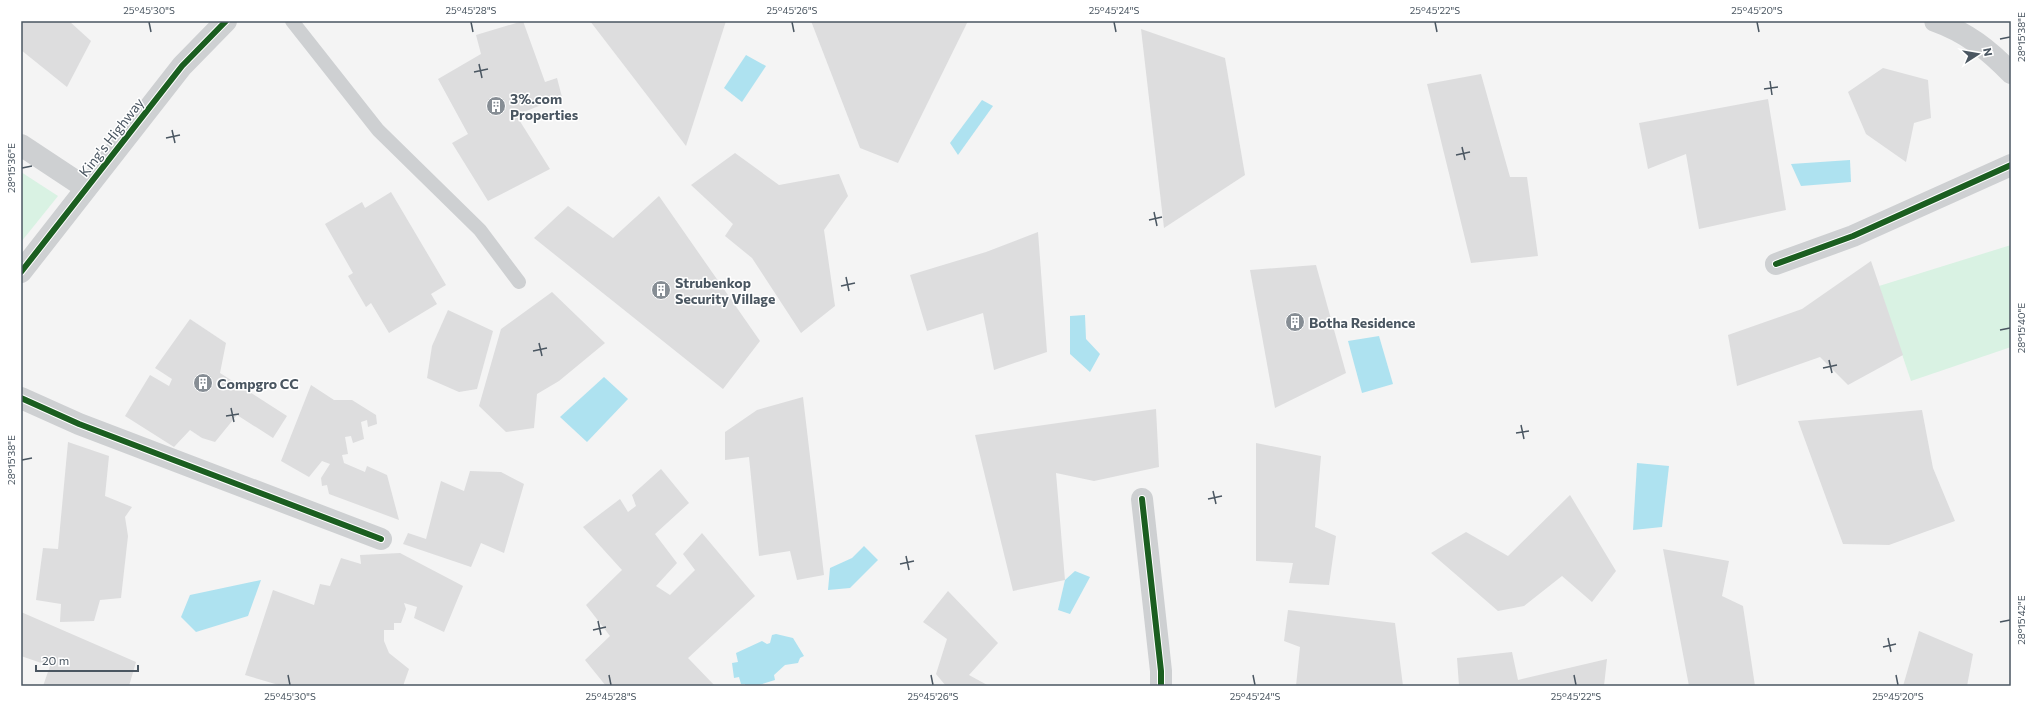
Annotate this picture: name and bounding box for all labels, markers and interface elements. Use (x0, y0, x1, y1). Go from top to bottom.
text: 25°45'30"S (123, 4, 175, 16)
text: 25°45'28"S (446, 4, 497, 16)
text: 25°45'26"S (767, 4, 818, 16)
text: 25°45'24"S (1089, 4, 1139, 16)
text: 25°45'22"S (1410, 4, 1460, 16)
text: 25°45'20"S (1731, 4, 1783, 16)
text: 28°15'38"E (2015, 12, 2027, 62)
north arrow (1958, 34, 1998, 74)
text: N (1981, 46, 1995, 57)
place label: 3%.com Properties (510, 90, 579, 123)
street label: King's Highway (75, 94, 147, 180)
building icon: 3%.com Properties (485, 95, 507, 117)
text: 28°15'36"E (5, 143, 17, 193)
place label: Strubenkop Security Village (675, 274, 775, 307)
building icon: Strubenkop Security Village (650, 279, 672, 301)
text: 28°15'40"E (2015, 303, 2027, 353)
building icon: Botha Residence (1284, 311, 1306, 333)
place label: Botha Residence (1309, 314, 1415, 331)
building icon: Compgro CC (192, 372, 214, 394)
place label: Compgro CC (217, 375, 299, 392)
text: 28°15'38"E (5, 435, 17, 485)
text: 28°15'42"E (2015, 595, 2027, 645)
scale bar (36, 647, 138, 673)
text: 20 m (42, 653, 69, 667)
text: 25°45'30"S (264, 690, 316, 702)
text: 25°45'28"S (586, 690, 637, 702)
text: 25°45'26"S (908, 690, 959, 702)
text: 25°45'24"S (1230, 690, 1280, 702)
text: 25°45'22"S (1551, 690, 1601, 702)
text: 25°45'20"S (1872, 690, 1924, 702)

